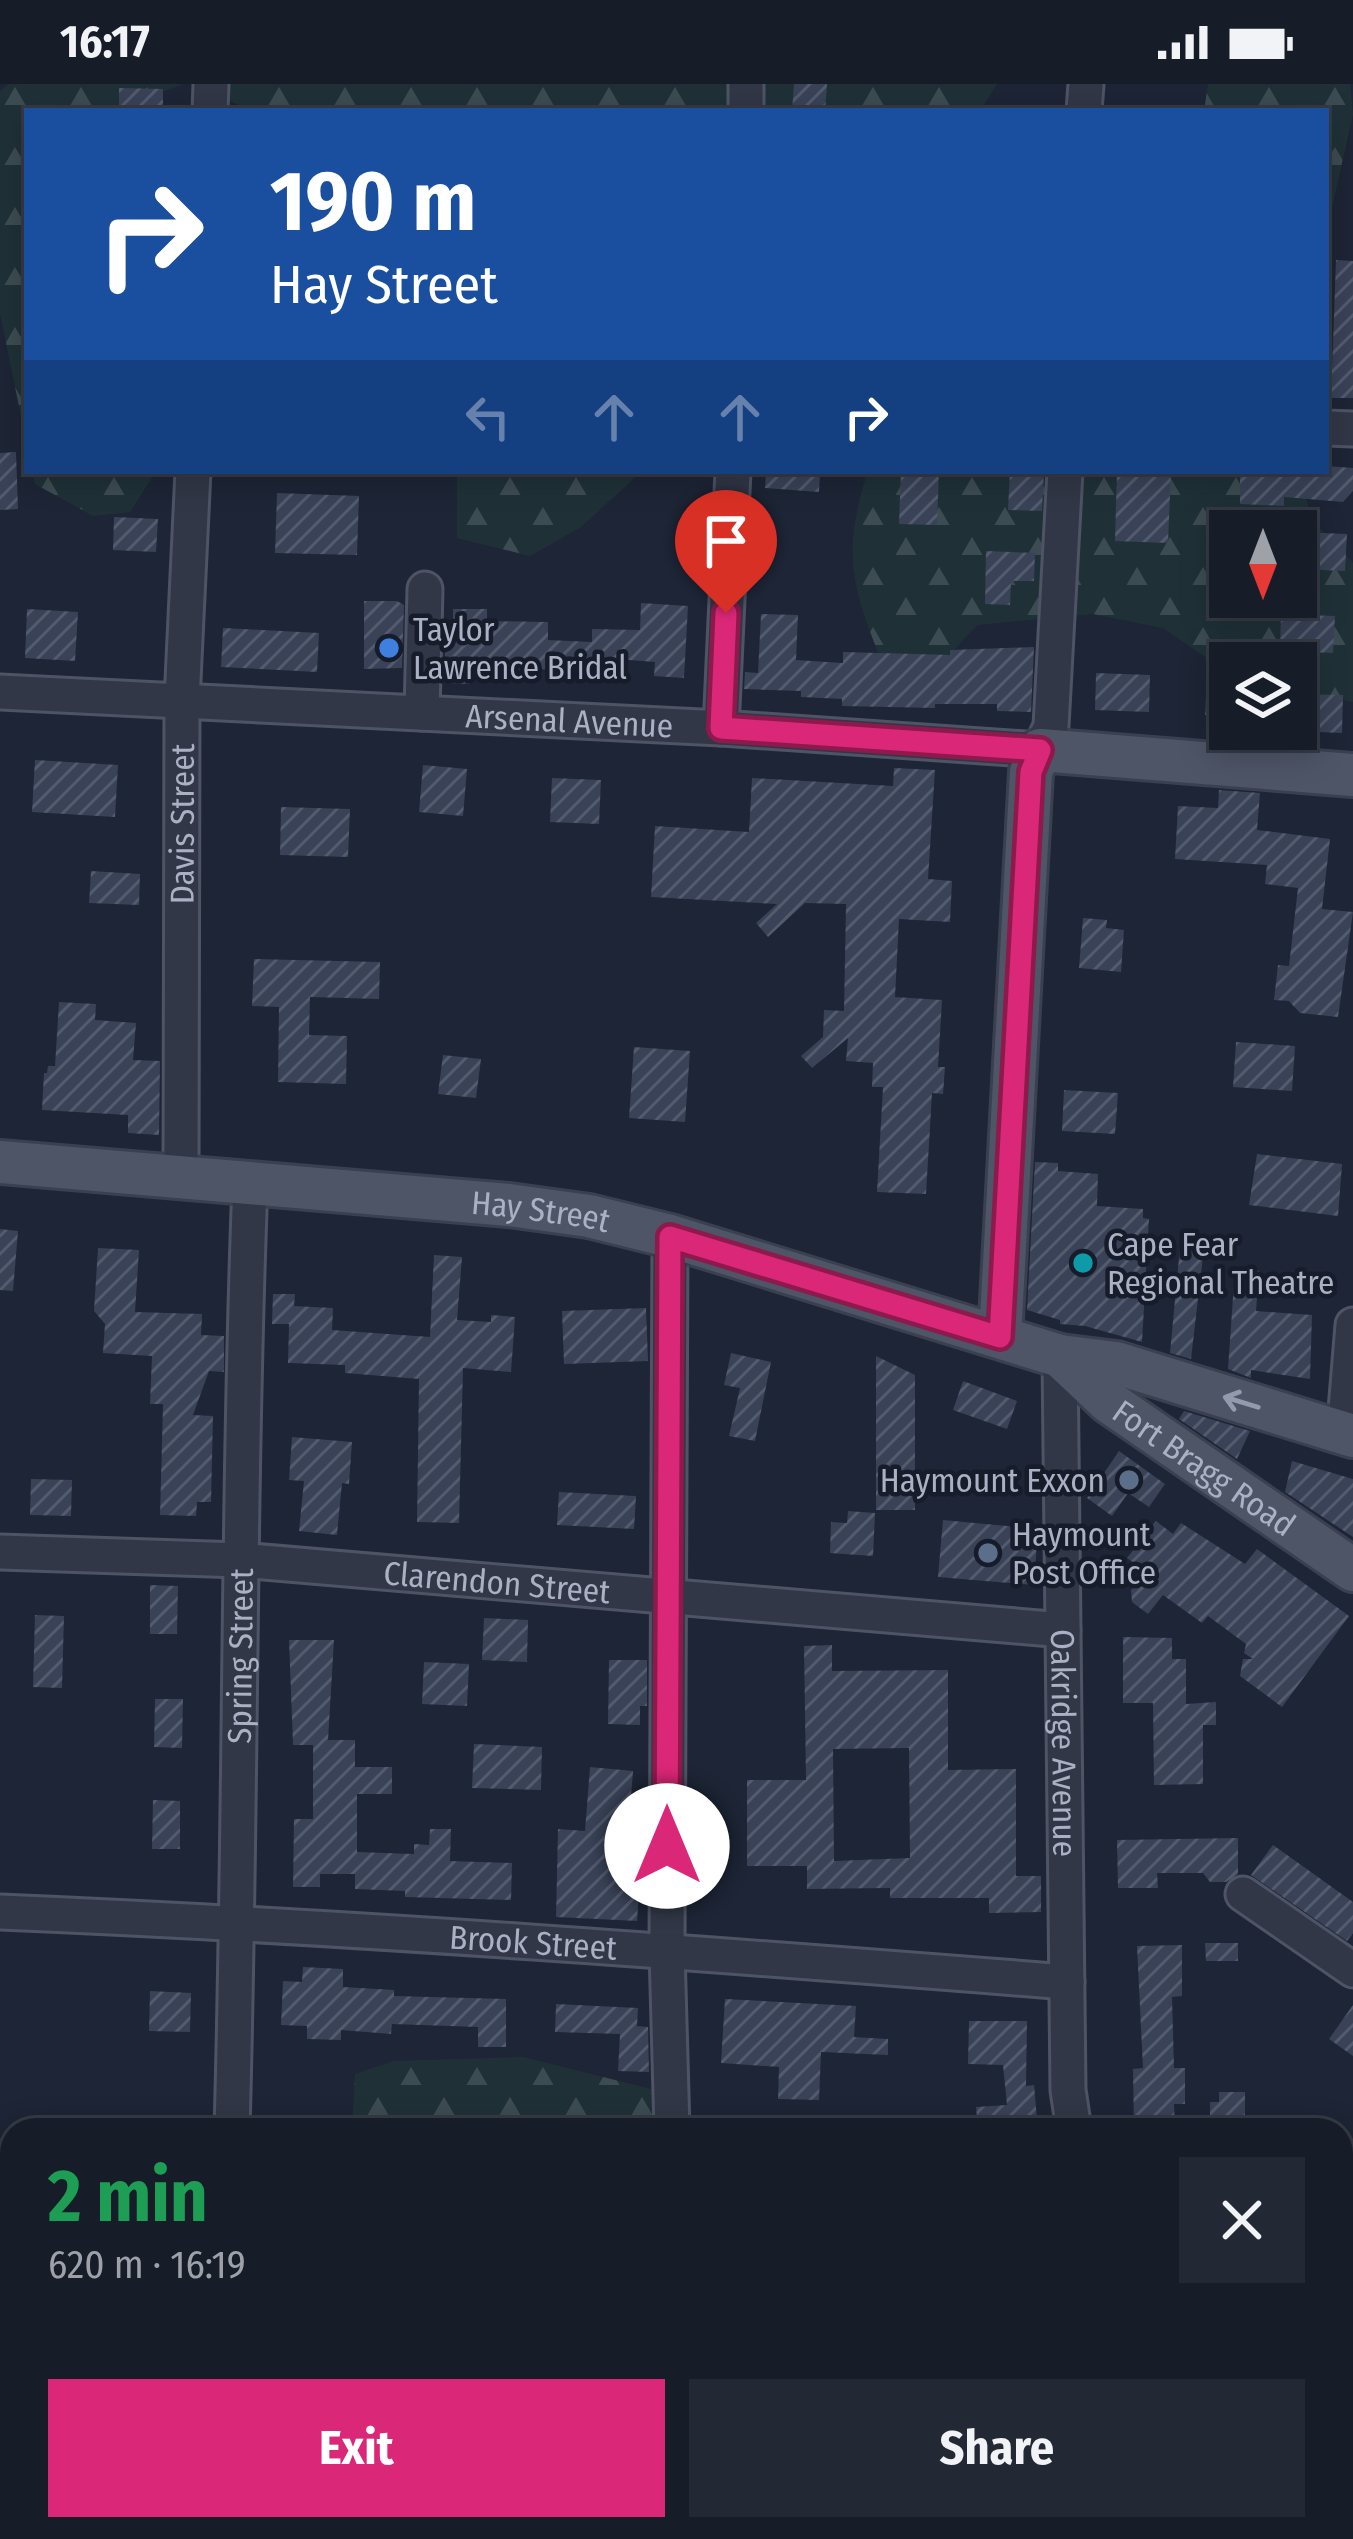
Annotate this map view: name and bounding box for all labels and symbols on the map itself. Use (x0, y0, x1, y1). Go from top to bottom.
pin (675, 490, 777, 613)
north arrow (1209, 510, 1317, 618)
place label: Taylor Lawrence Bridal (413, 610, 627, 688)
marker: Taylor Lawrence Bridal (376, 635, 402, 661)
street label: Arsenal Avenue (464, 696, 674, 747)
street label: Davis Street (163, 743, 203, 904)
street label: Hay Street (470, 1183, 614, 1241)
place label: Cape Fear Regional Theatre (1107, 1225, 1334, 1303)
marker: Cape Fear Regional Theatre (1070, 1250, 1096, 1276)
one-way arrow (1223, 1389, 1261, 1411)
street label: Fort Bragg Road (1105, 1392, 1303, 1545)
place label: Haymount Exxon (880, 1461, 1105, 1501)
marker: Haymount Exxon (1116, 1467, 1142, 1493)
place label: Haymount Post Office (1012, 1515, 1156, 1593)
marker: Haymount Post Office (975, 1540, 1001, 1566)
street label: Clarendon Street (382, 1553, 612, 1612)
street label: Spring Street (220, 1568, 262, 1744)
street label: Oakridge Avenue (1042, 1629, 1084, 1857)
position arrow (604, 1783, 730, 1909)
street label: Brook Street (448, 1918, 618, 1969)

